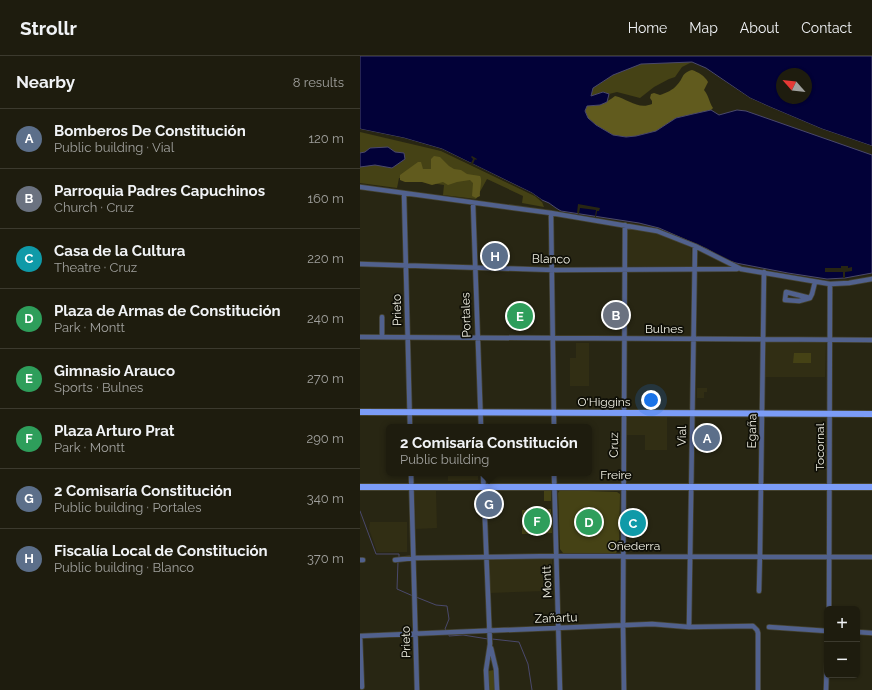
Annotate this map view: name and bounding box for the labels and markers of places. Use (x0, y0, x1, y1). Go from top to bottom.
pin: H (482, 241, 508, 271)
pin: B (603, 300, 629, 330)
pin: E (507, 301, 533, 331)
pin: A (694, 423, 720, 453)
pin: G (476, 489, 502, 519)
pin: F (524, 506, 550, 536)
pin: D (576, 507, 602, 537)
pin: C (620, 508, 646, 538)

